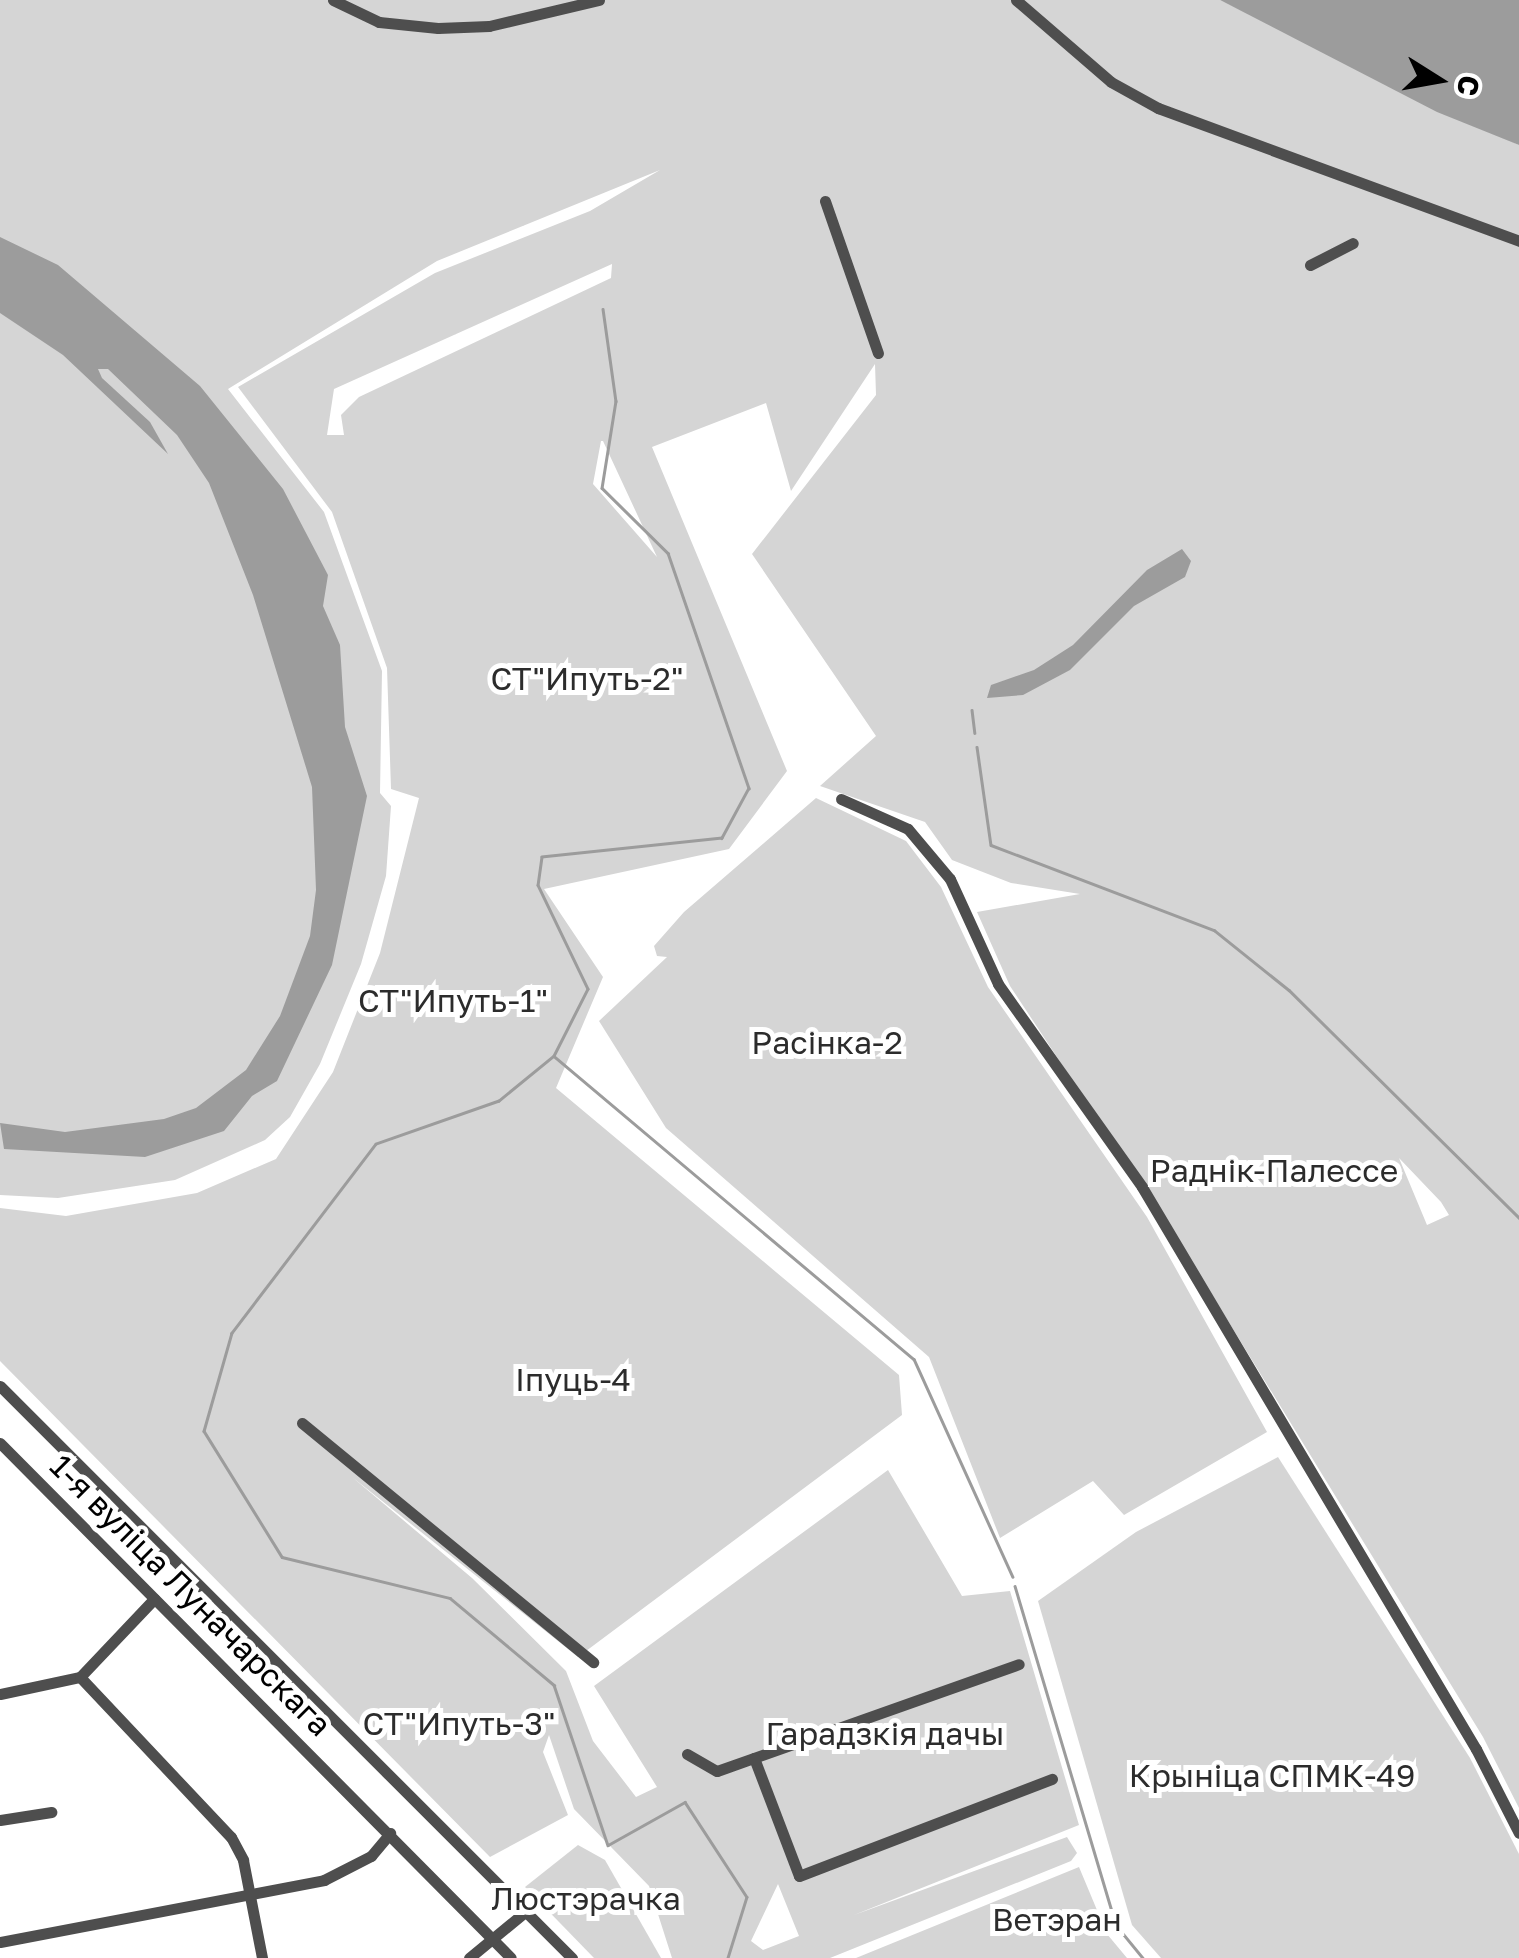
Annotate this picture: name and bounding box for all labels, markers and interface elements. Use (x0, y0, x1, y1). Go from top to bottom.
north arrow (1389, 30, 1489, 130)
text: С (1451, 73, 1487, 99)
park label: СТ"Ипуть-2" (491, 659, 683, 697)
park label: СТ"Ипуть-1" (358, 981, 548, 1019)
park label: Расінка-2 (751, 1023, 903, 1061)
park label: Раднік-Палессе (1150, 1151, 1398, 1189)
park label: Іпуць-4 (515, 1360, 631, 1398)
street label: 1-я вуліца Луначарскага (42, 1446, 340, 1744)
park label: СТ"Ипуть-3" (363, 1704, 555, 1742)
park label: Гарадзкія дачы (766, 1714, 1004, 1752)
park label: Крыніца СПМК-49 (1129, 1756, 1415, 1794)
park label: Люстэрачка (491, 1879, 681, 1917)
park label: Ветэран (992, 1900, 1122, 1938)

